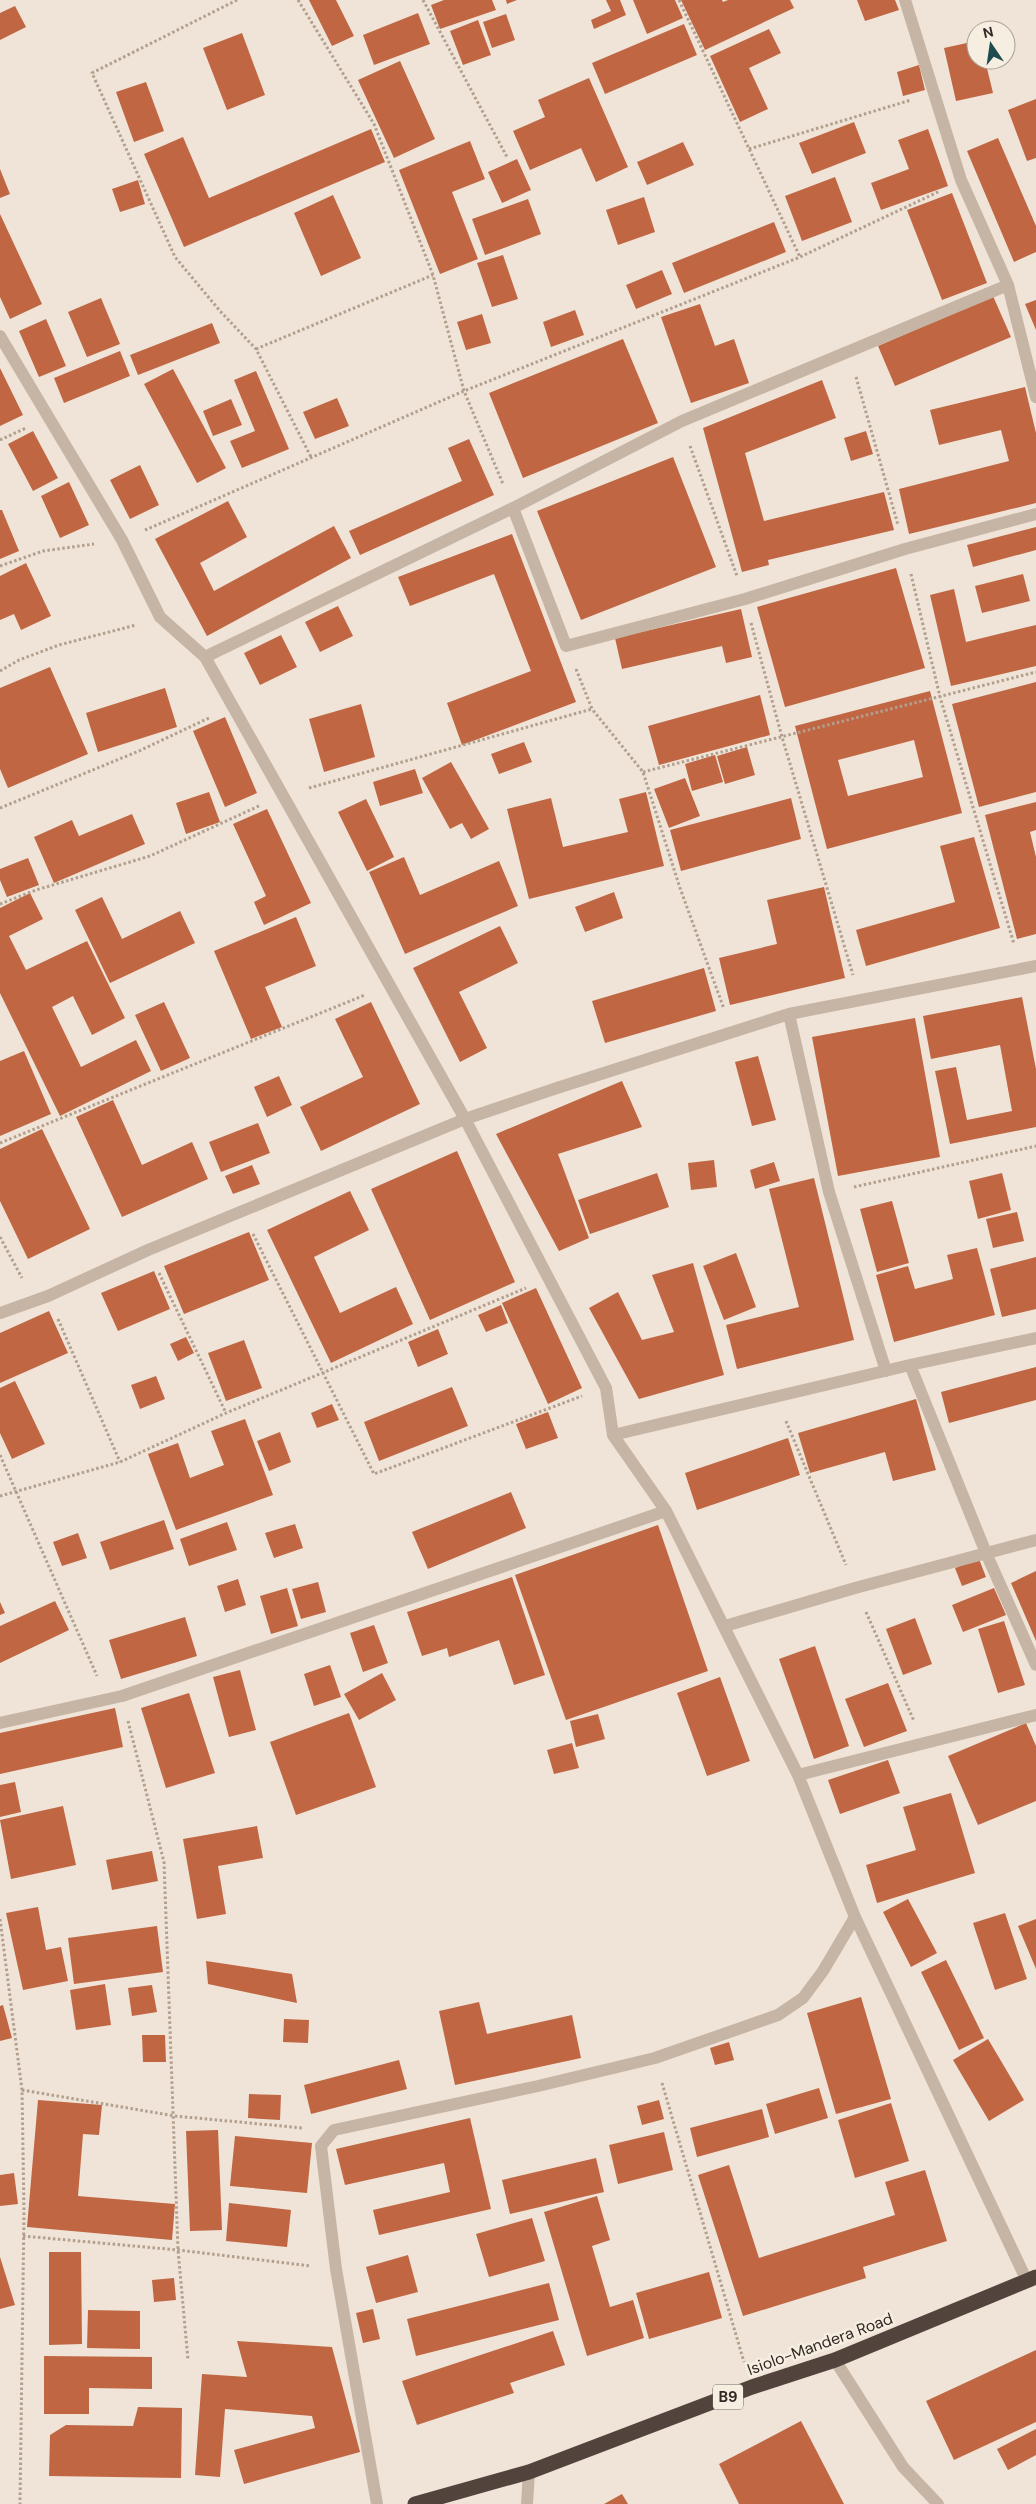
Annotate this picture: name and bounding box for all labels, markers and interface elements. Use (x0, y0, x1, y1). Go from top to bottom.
north arrow (966, 20, 1016, 70)
text: N (981, 22, 995, 42)
street label: Isiolo-Mandera Road (744, 2308, 896, 2380)
road number: B9 (713, 2384, 743, 2410)

